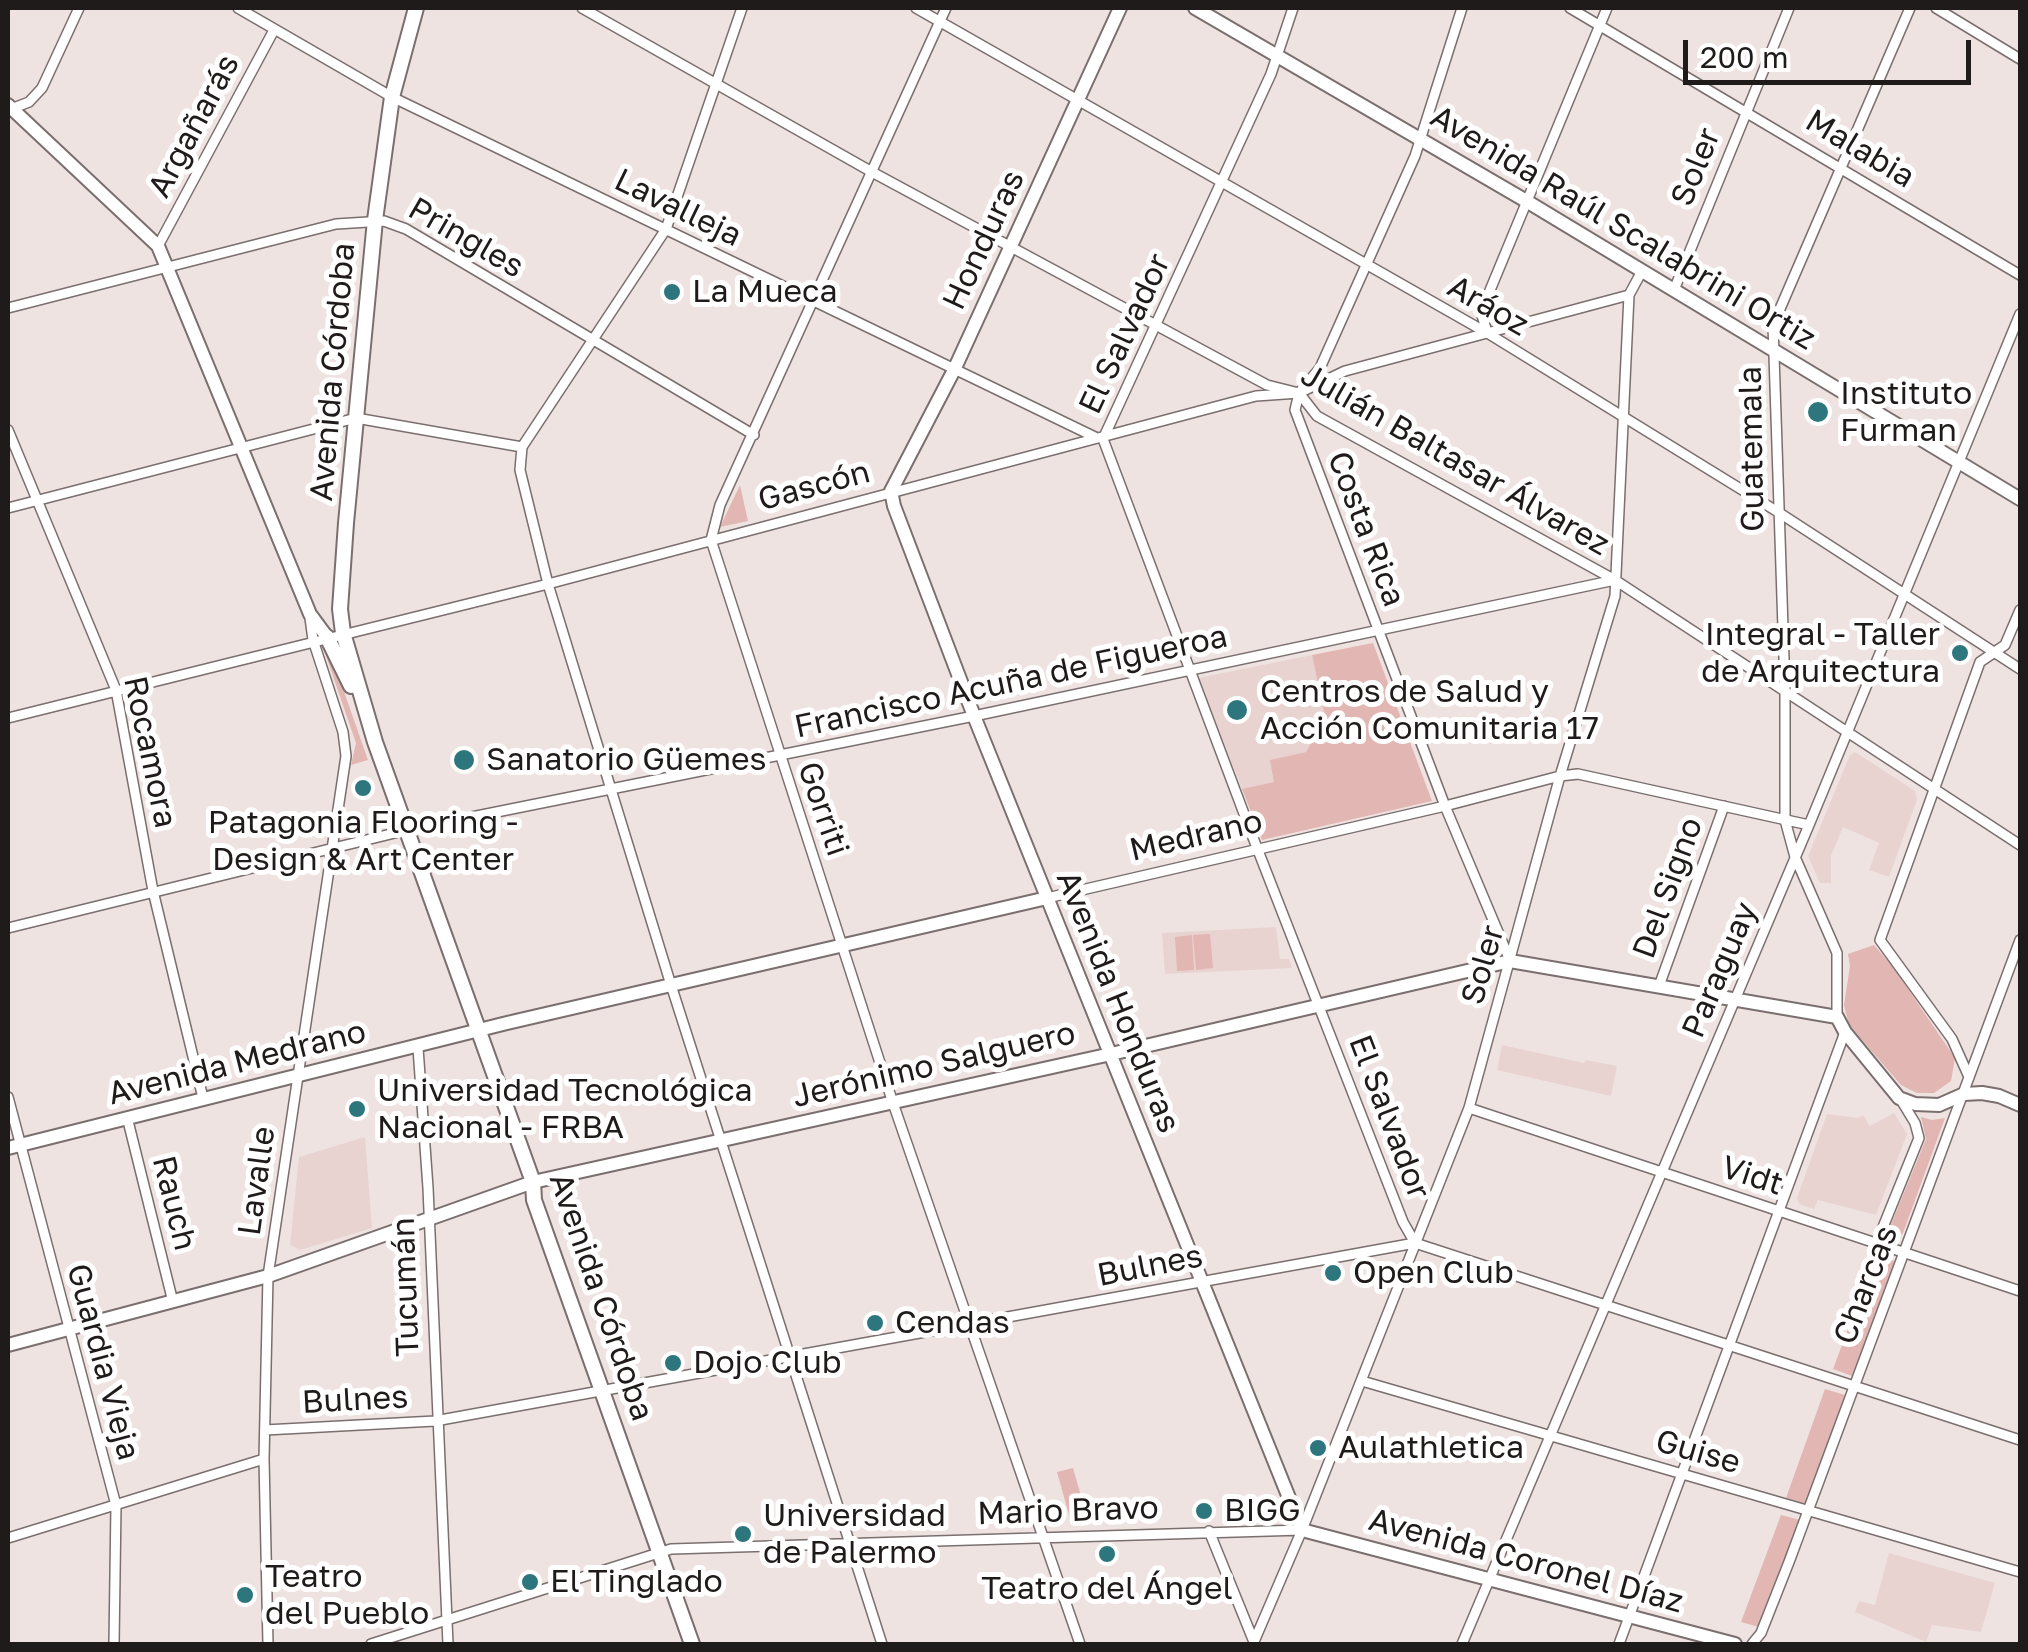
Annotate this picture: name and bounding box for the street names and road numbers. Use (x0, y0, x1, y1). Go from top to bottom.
street label: Argañarás (140, 48, 248, 204)
street label: Avenida Raúl Scalabrini Ortiz (1424, 98, 1822, 358)
street label: Malabia (1799, 102, 1921, 196)
street label: Soler (1663, 122, 1729, 212)
street label: Lavalleja (608, 161, 748, 255)
street label: Honduras (935, 164, 1033, 316)
street label: Pringles (401, 190, 531, 286)
street label: Avenida Córdoba (303, 241, 363, 503)
street label: El Salvador (1071, 248, 1179, 420)
street label: Aráoz (1441, 268, 1535, 344)
street label: Julián Baltasar Álvarez (1294, 356, 1616, 564)
street label: Guatemala (1731, 366, 1773, 532)
street label: Costa Rica (1319, 446, 1413, 612)
street label: Gascón (754, 453, 874, 519)
street label: Francisco Acuña de Figueroa (791, 617, 1231, 747)
street label: Rocamora (115, 673, 185, 831)
street label: Gorriti (789, 757, 857, 861)
street label: Medrano (1126, 802, 1266, 870)
street label: Del Signo (1625, 812, 1711, 964)
street label: Avenida Honduras (1048, 866, 1188, 1138)
street label: Paraguay (1674, 897, 1766, 1043)
street label: Soler (1453, 921, 1513, 1009)
street label: Avenida Medrano (104, 1012, 370, 1114)
street label: Jerónimo Salguero (789, 1014, 1079, 1116)
street label: El Salvador (1340, 1030, 1438, 1204)
street label: Lavalle (230, 1124, 284, 1238)
street label: Vidt (1716, 1148, 1788, 1204)
street label: Rauch (144, 1152, 204, 1254)
street label: Avenida Córdoba (541, 1168, 661, 1426)
street label: Tucumán (384, 1217, 428, 1357)
street label: Charcas (1826, 1220, 1906, 1350)
street label: Bulnes (1094, 1237, 1206, 1295)
street label: Guardia Vieja (58, 1260, 148, 1464)
street label: Bulnes (301, 1378, 409, 1422)
street label: Guise (1651, 1422, 1745, 1482)
street label: Mario Bravo (977, 1489, 1159, 1533)
street label: Avenida Coronel Díaz (1365, 1501, 1687, 1621)

